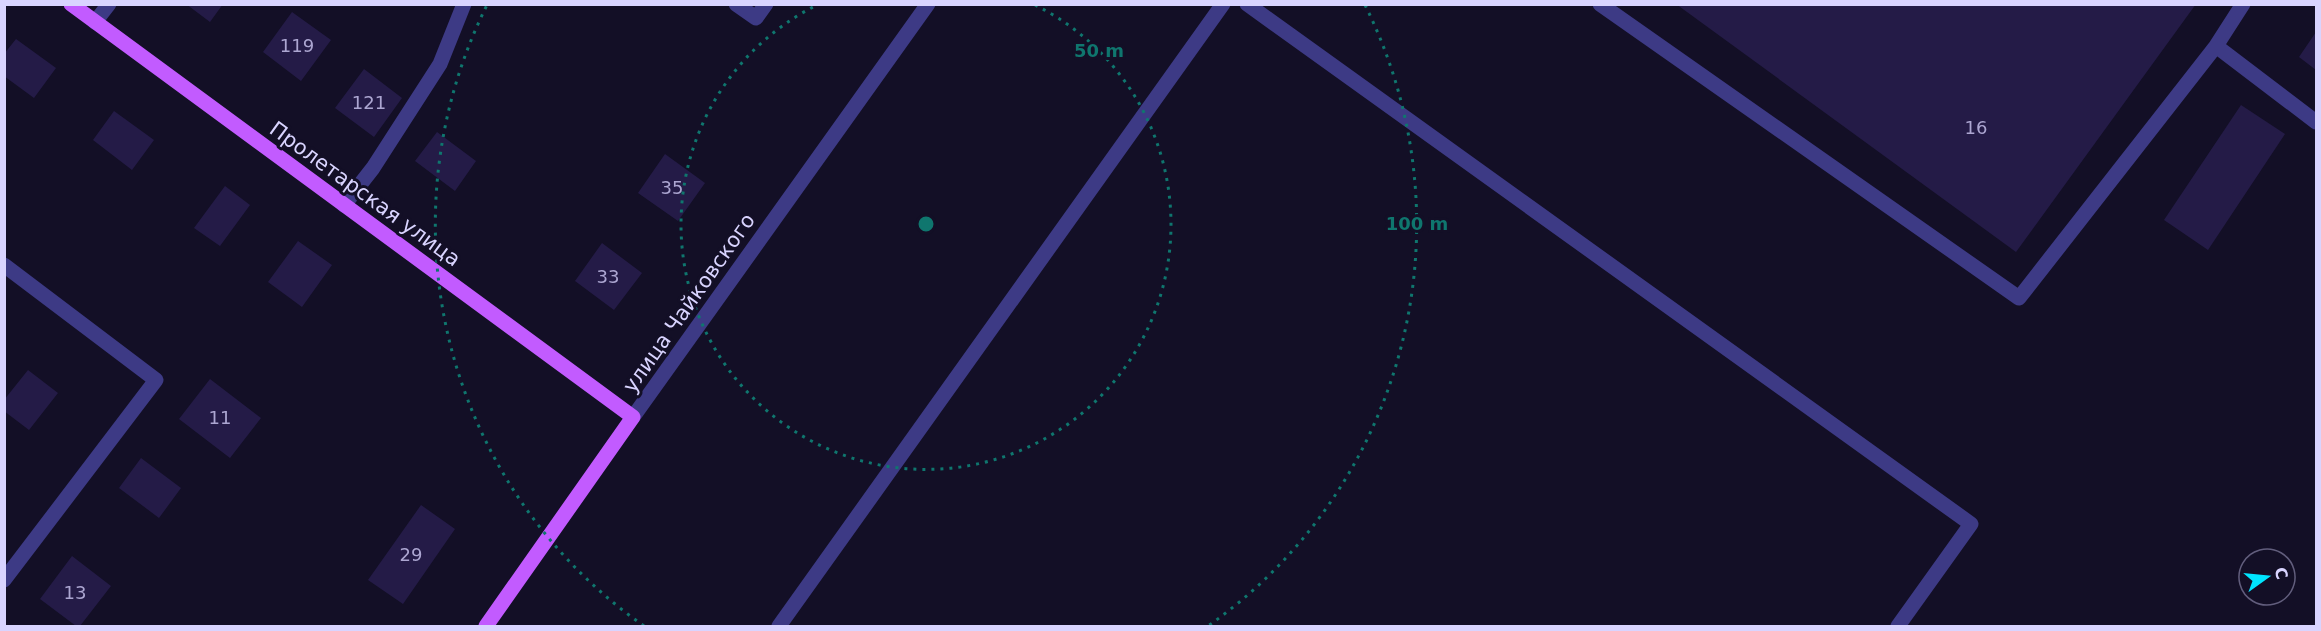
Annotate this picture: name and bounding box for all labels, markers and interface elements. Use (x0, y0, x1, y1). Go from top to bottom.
house number: 119 (280, 35, 314, 56)
text: 50 m (1074, 40, 1124, 61)
house number: 121 (352, 92, 386, 113)
street label: Пролетарская улица (265, 117, 465, 271)
house number: 16 (1965, 117, 1987, 138)
house number: 35 (661, 177, 683, 198)
street label: улица Чайковского (618, 209, 760, 397)
text: 100 m (1386, 213, 1448, 234)
centre of rings (916, 214, 936, 234)
house number: 33 (597, 266, 619, 287)
house number: 11 (209, 407, 231, 428)
house number: 29 (400, 544, 422, 565)
north arrow (2237, 547, 2297, 607)
text: С (2270, 565, 2292, 581)
house number: 13 (64, 582, 86, 603)

